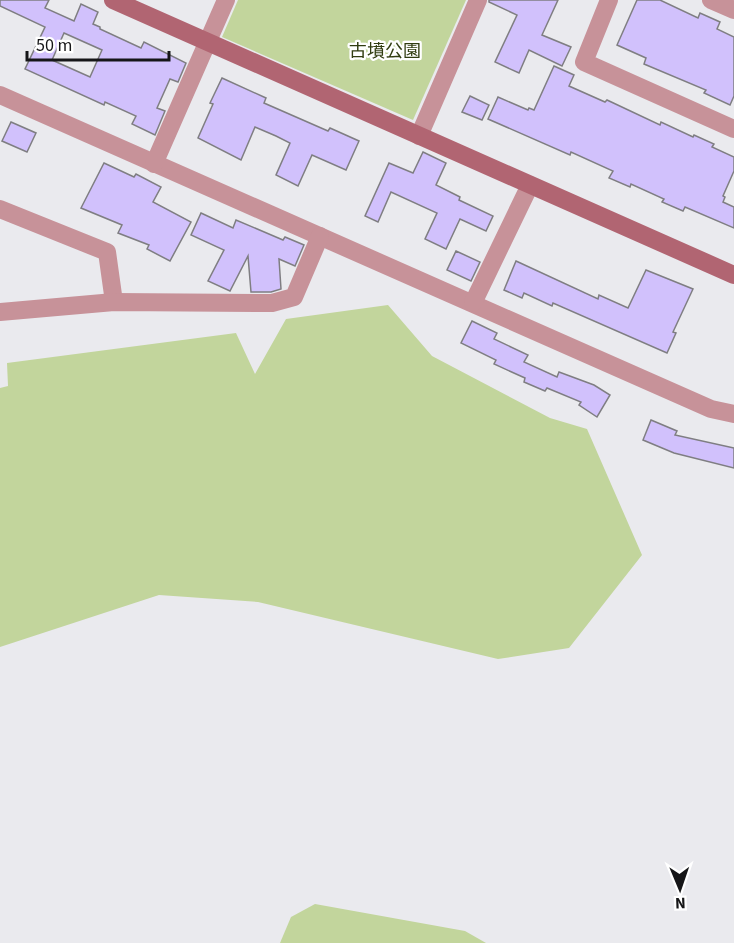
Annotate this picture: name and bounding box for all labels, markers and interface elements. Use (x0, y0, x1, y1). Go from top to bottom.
scale bar (27, 24, 170, 62)
text: 50 m (36, 33, 72, 58)
park label: 古墳公園 (349, 39, 421, 64)
north arrow (650, 859, 710, 919)
text: N (675, 892, 686, 914)

